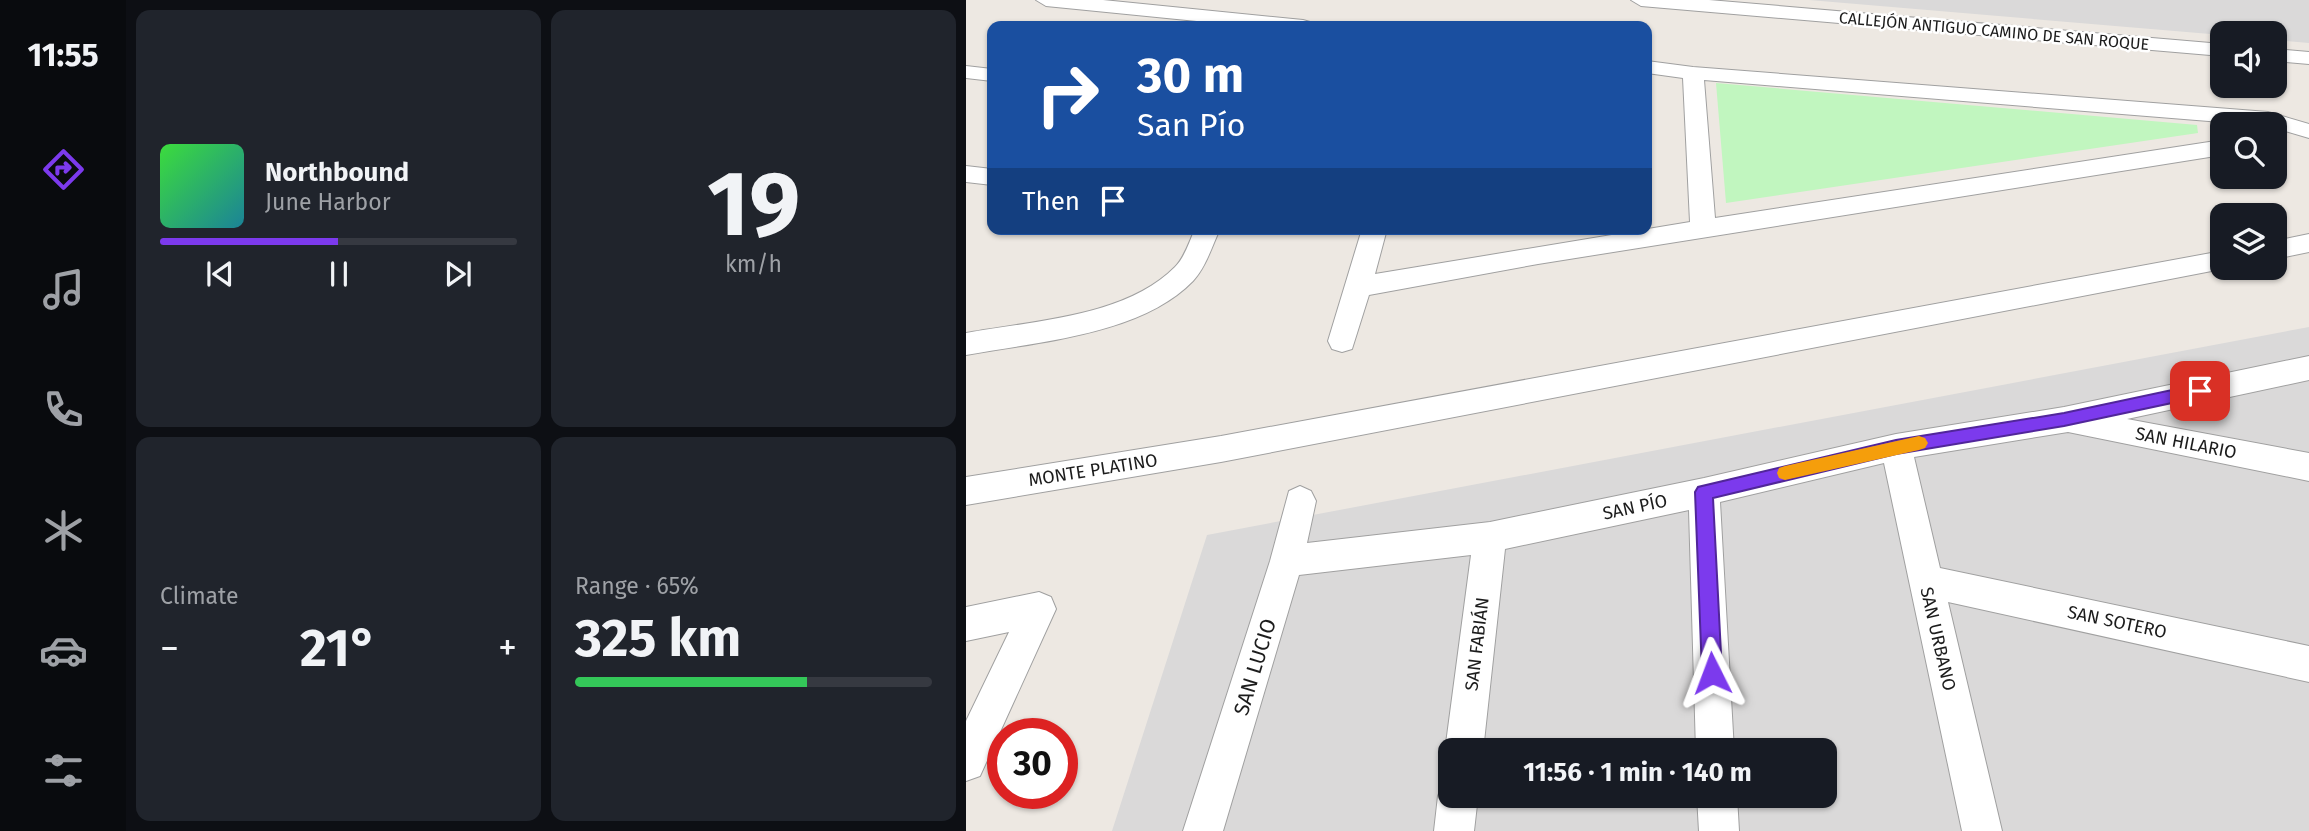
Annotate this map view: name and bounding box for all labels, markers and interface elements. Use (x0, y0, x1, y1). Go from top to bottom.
street label: CALLEJÓN ANTIGUO CAMINO DE SAN ROQUE (1838, 7, 2150, 54)
map controls (2210, 21, 2287, 280)
button: sound (2210, 21, 2287, 98)
text: 11:55 (27, 36, 99, 74)
text: 30 m (1137, 46, 1244, 105)
icon: right (1022, 49, 1113, 140)
text: San Pío (1137, 106, 1245, 144)
button: search (2210, 112, 2287, 189)
icon: directions (39, 145, 88, 194)
text: 19 (707, 150, 800, 259)
text: Northbound (265, 157, 409, 188)
icon: arrive (1094, 182, 1132, 220)
text: Then (1022, 186, 1080, 217)
text: June Harbor (265, 188, 391, 216)
button: layers (2210, 203, 2287, 280)
text: km/h (725, 250, 782, 278)
icon: previous (201, 255, 239, 293)
icon: pause (320, 255, 358, 293)
icon: next (439, 255, 477, 293)
icon: music (39, 265, 88, 314)
pin (2170, 361, 2230, 421)
icon: arrive (2181, 372, 2219, 410)
icon: phone (39, 385, 88, 434)
street label: SAN HILARIO (2134, 422, 2238, 464)
street label: MONTE PLATINO (1027, 449, 1159, 491)
street label: SAN PÍO (1601, 488, 1669, 525)
icon: climate (39, 506, 88, 555)
text: Range · 65% (575, 572, 699, 600)
text: Climate (160, 582, 239, 610)
street label: SAN URBANO (1915, 585, 1961, 693)
street label: SAN FABIÁN (1459, 596, 1494, 692)
street label: SAN SOTERO (2065, 601, 2169, 643)
text: 325 km (575, 607, 741, 670)
street label: SAN LUCIO (1228, 616, 1282, 718)
text: 21° (300, 617, 377, 680)
text: − (160, 625, 179, 671)
text: + (498, 625, 517, 671)
icon: car (39, 626, 88, 675)
position arrow (1675, 636, 1749, 710)
speed limit sign: 30 (987, 718, 1078, 809)
icon: filters (39, 746, 88, 795)
text: 11:56 · 1 min · 140 m (1523, 757, 1752, 788)

